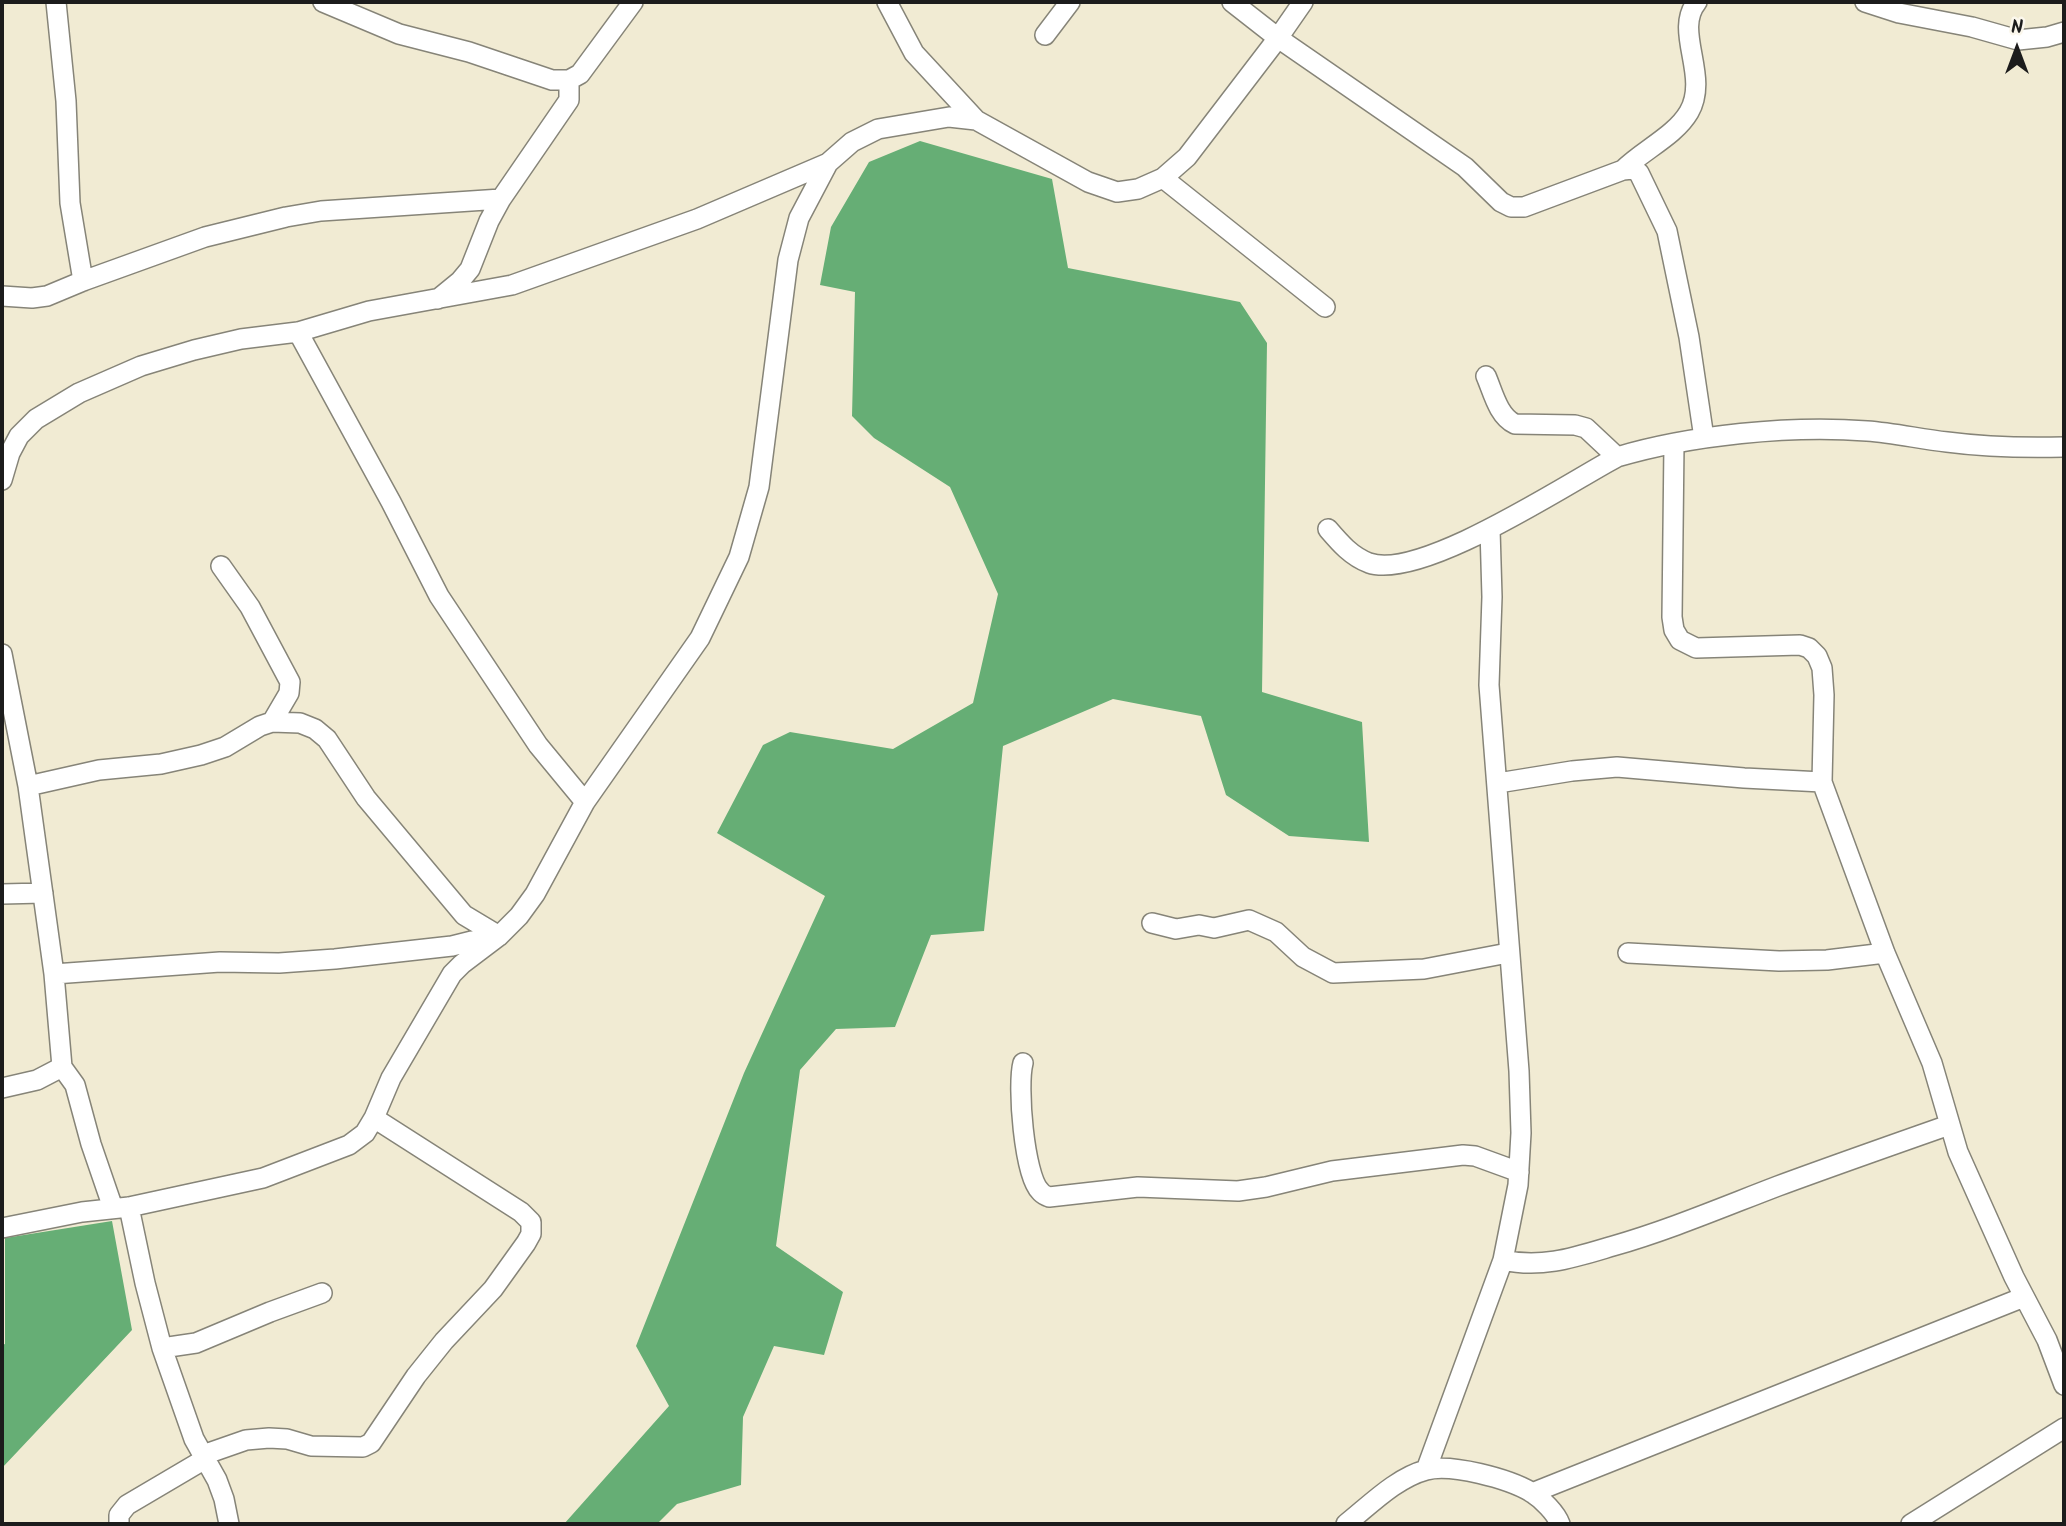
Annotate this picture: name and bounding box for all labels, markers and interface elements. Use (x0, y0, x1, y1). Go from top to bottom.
text: N (2011, 13, 2023, 43)
north arrow (1982, 14, 2052, 84)

